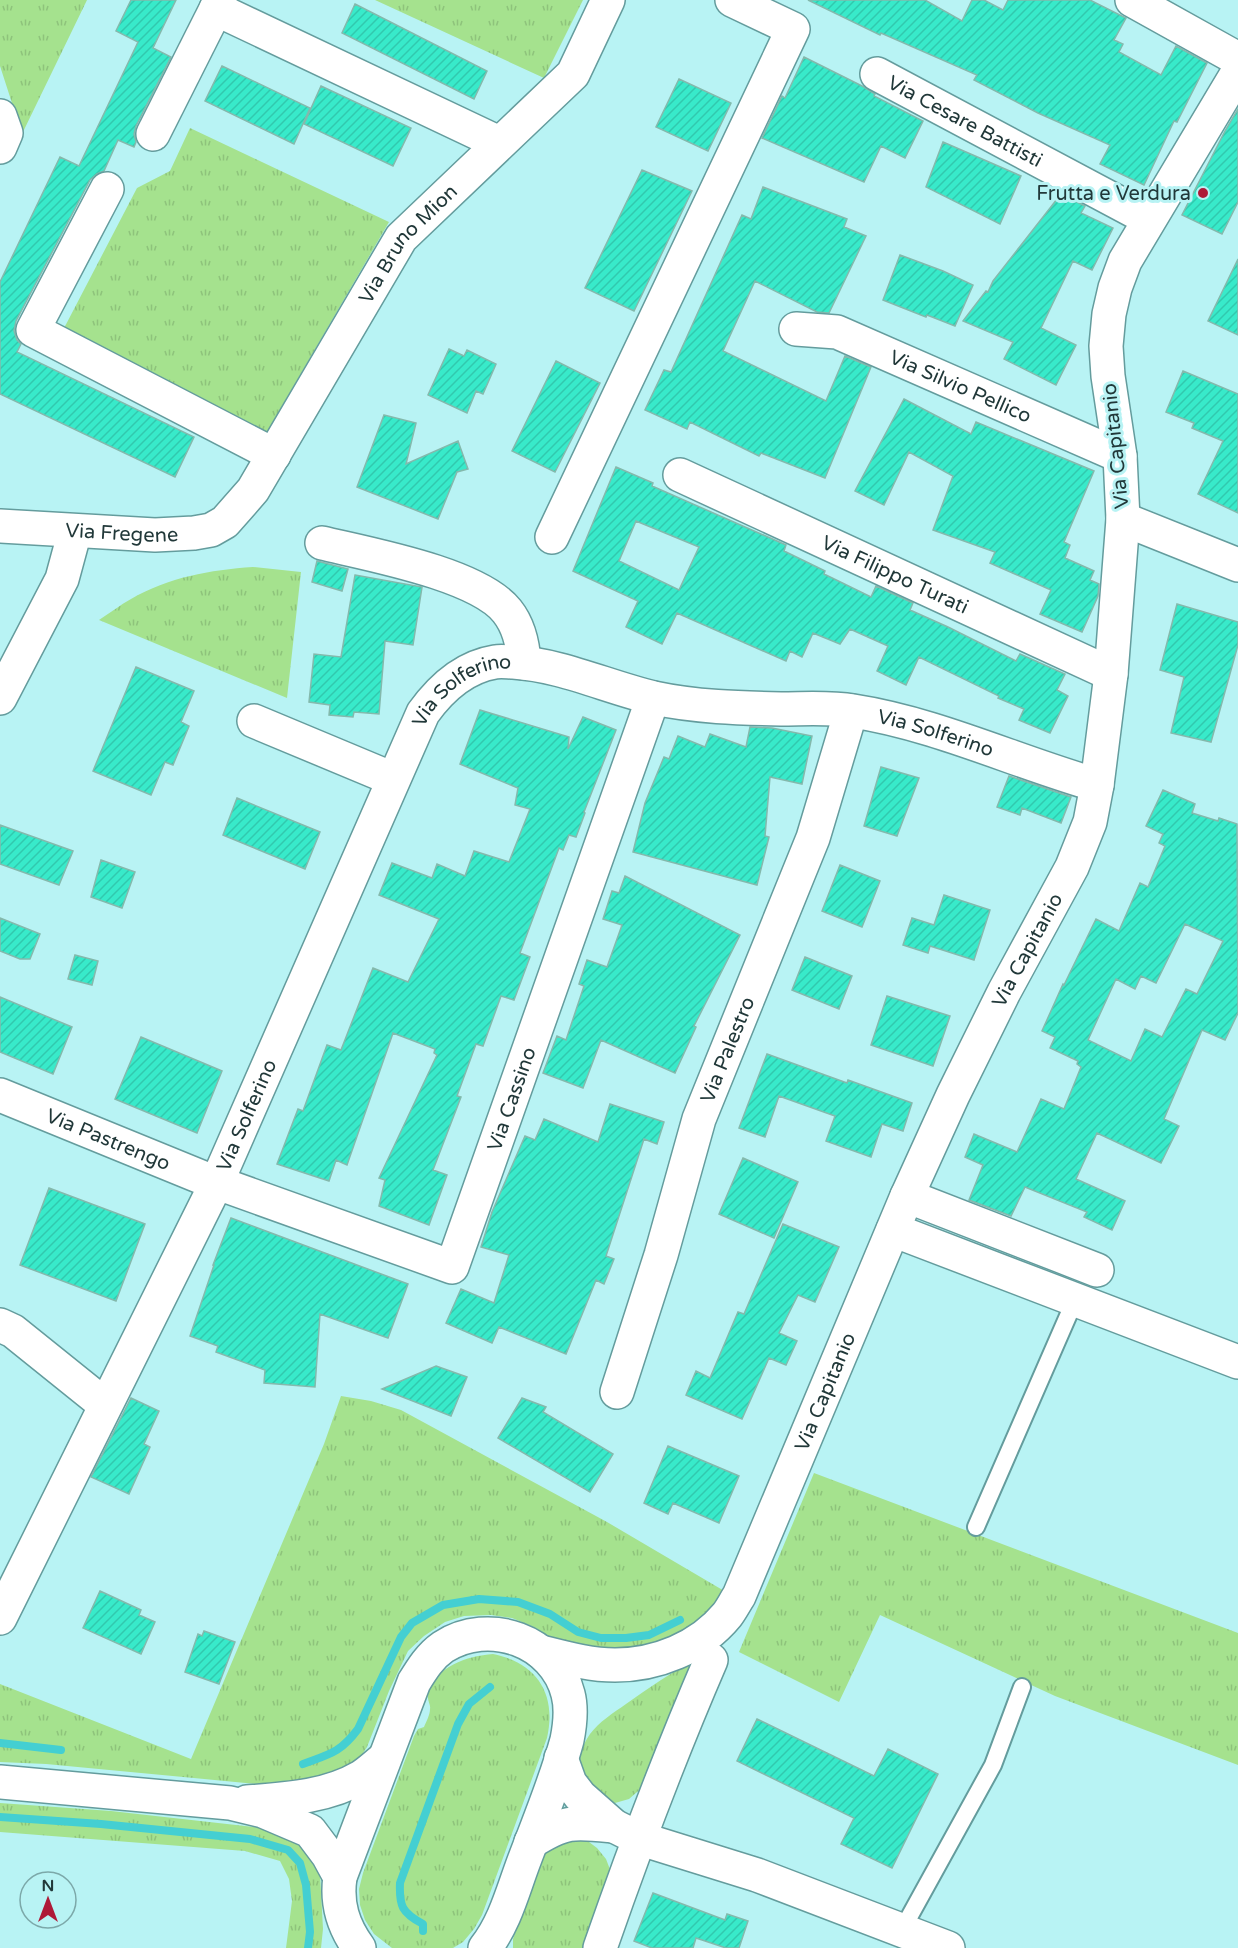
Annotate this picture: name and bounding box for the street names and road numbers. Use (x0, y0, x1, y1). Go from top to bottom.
street label: Via Cesare Battisti (883, 71, 1046, 173)
street label: Via Bruno Mion (354, 180, 463, 308)
street label: Via Silvio Pellico (886, 345, 1035, 429)
street label: Via Capitanio (1097, 382, 1135, 510)
street label: Via Fregene (65, 519, 179, 548)
street label: Via Filippo Turati (817, 531, 972, 620)
street label: Via Solferino (408, 650, 512, 730)
street label: Via Solferino (875, 705, 997, 762)
street label: Via Capitanio (987, 889, 1068, 1011)
street label: Via Palestro (696, 993, 760, 1107)
street label: Via Cassino (483, 1044, 542, 1155)
street label: Via Solferino (212, 1056, 282, 1175)
street label: Via Pastrengo (42, 1104, 174, 1176)
street label: Via Capitanio (790, 1329, 861, 1455)

